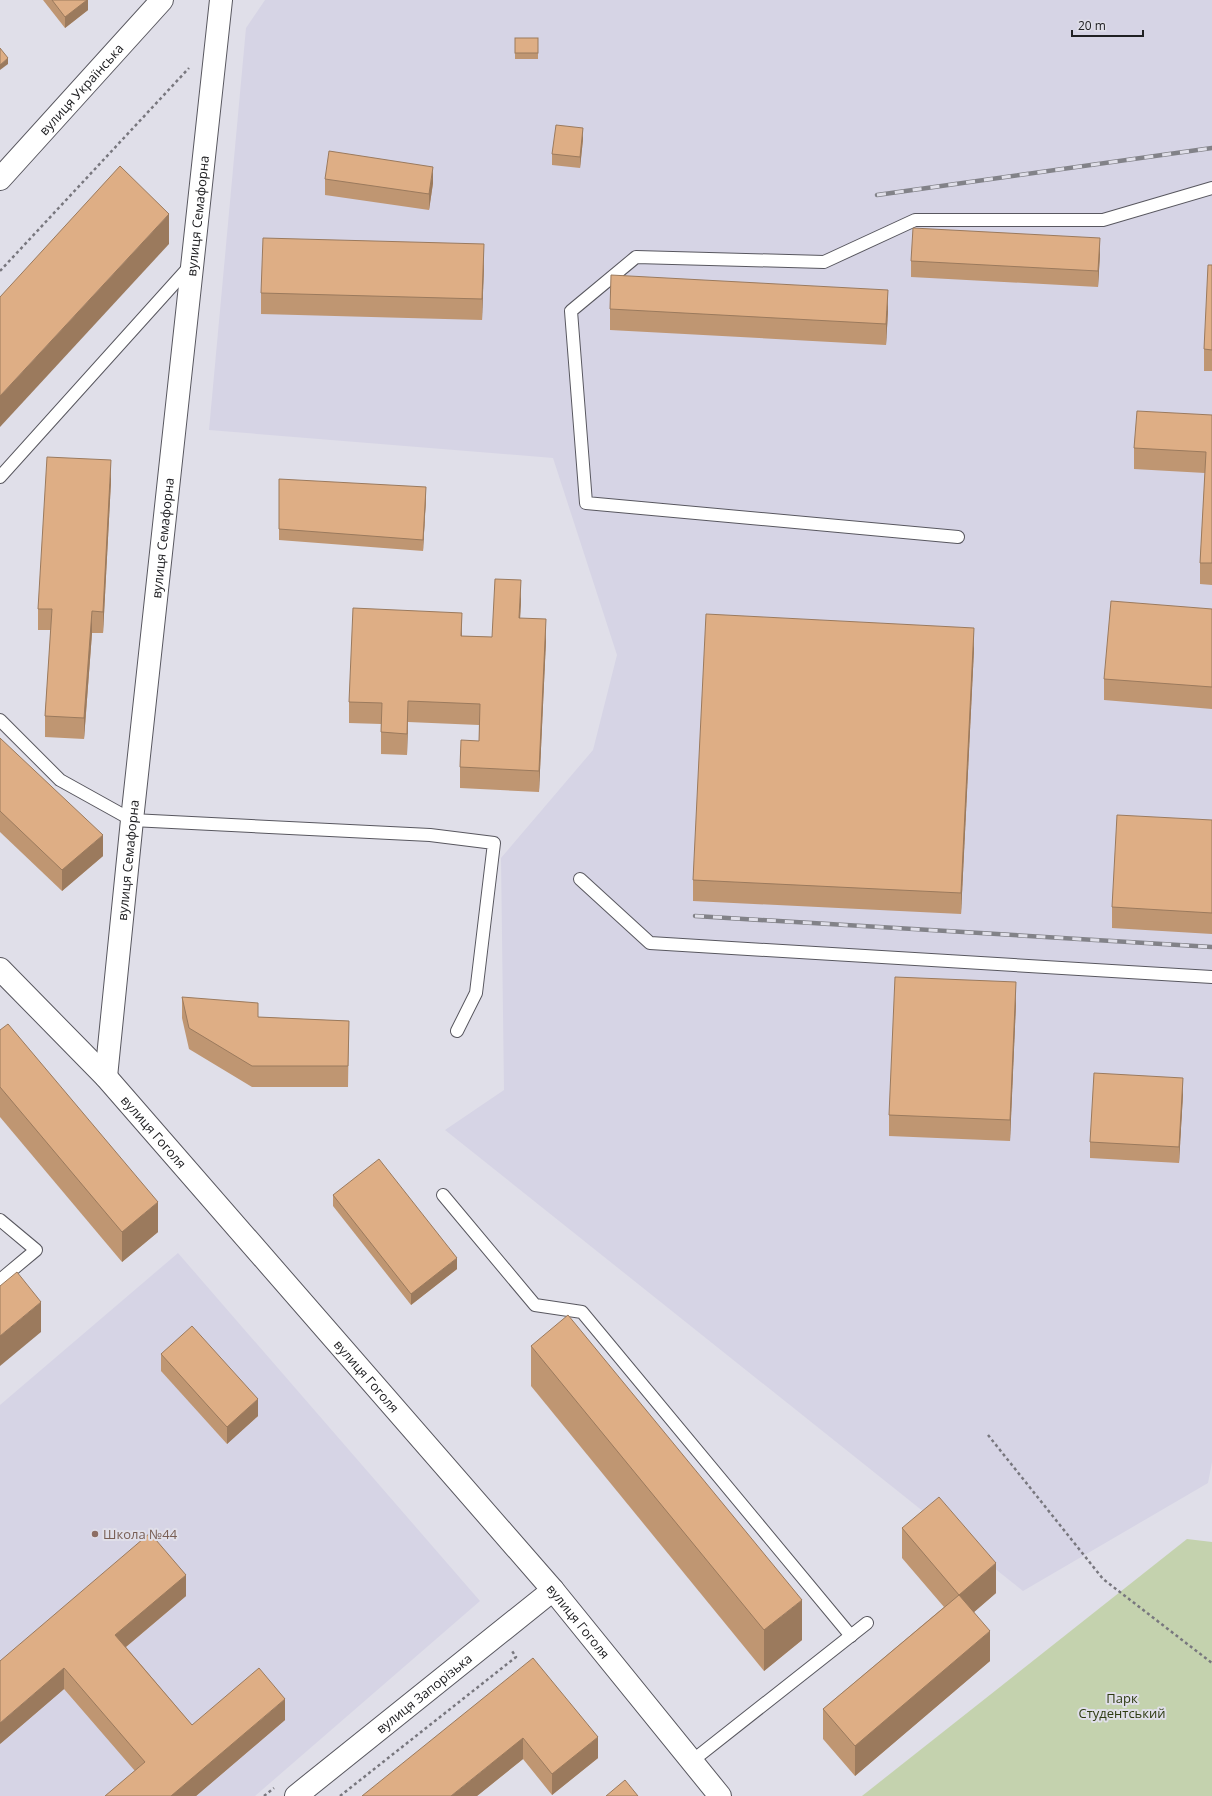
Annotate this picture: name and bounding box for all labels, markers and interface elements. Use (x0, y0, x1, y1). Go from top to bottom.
scale bar (1072, 12, 1143, 38)
text: 20 m (1078, 17, 1106, 34)
street label: вулиця Українська (35, 40, 127, 139)
street label: вулиця Семафорна (182, 155, 213, 277)
street label: вулиця Семафорна (147, 477, 178, 599)
street label: вулиця Семафорна (113, 799, 143, 921)
street label: вулиця Гоголя (117, 1092, 190, 1172)
street label: вулиця Гоголя (330, 1336, 403, 1416)
place label: Школа №44 (103, 1525, 178, 1543)
marker: Школа №44 (90, 1529, 100, 1539)
street label: вулиця Гоголя (543, 1580, 614, 1662)
street label: вулиця Запорізька (372, 1649, 476, 1737)
park label: Парк Студентський (1078, 1689, 1166, 1722)

